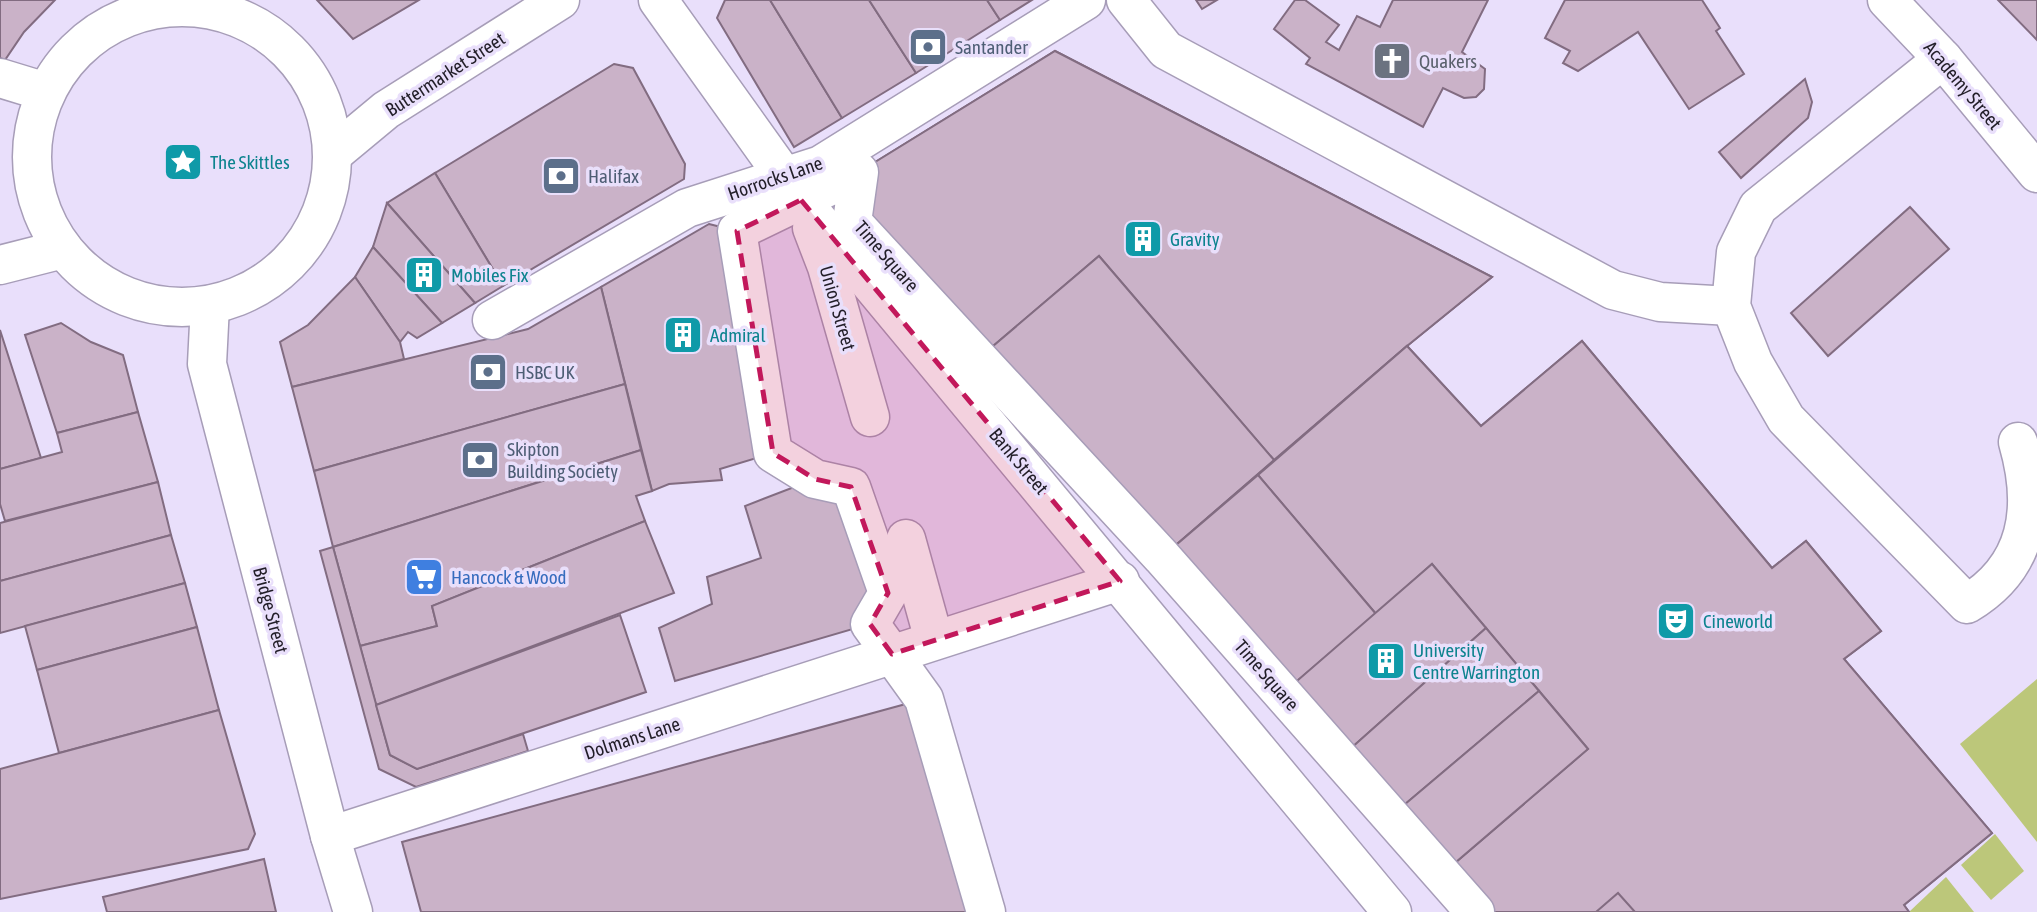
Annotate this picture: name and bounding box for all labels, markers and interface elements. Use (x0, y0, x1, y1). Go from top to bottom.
bank icon: Santander (907, 26, 949, 68)
street label: Buttermarket Street (381, 27, 509, 121)
place label: Santander (955, 36, 1028, 58)
street label: Academy Street (1920, 36, 2006, 134)
church icon: Quakers (1371, 40, 1413, 82)
place label: Quakers (1419, 50, 1477, 72)
place icon: The Skittles (162, 141, 204, 183)
place label: The Skittles (210, 151, 290, 173)
street label: Horrocks Lane (725, 152, 825, 204)
bank icon: Halifax (540, 155, 582, 197)
place label: Halifax (588, 165, 639, 187)
street label: Time Square (850, 216, 924, 296)
building icon: Gravity (1122, 218, 1164, 260)
place label: Gravity (1170, 228, 1220, 250)
building icon: Mobiles Fix (403, 254, 445, 296)
street label: Union Street (815, 263, 861, 353)
place label: Mobiles Fix (451, 264, 529, 286)
building icon: Admiral (662, 314, 704, 356)
place label: Admiral (710, 324, 765, 346)
bank icon: HSBC UK (467, 351, 509, 393)
place label: HSBC UK (515, 361, 575, 383)
street label: Bank Street (985, 423, 1053, 499)
place label: Skipton Building Society (507, 438, 618, 482)
bank icon: Skipton Building Society (459, 439, 501, 481)
supermarket icon: Hancock & Wood (403, 556, 445, 598)
street label: Bridge Street (249, 564, 293, 656)
place label: Hancock & Wood (451, 566, 567, 588)
theatre icon: Cineworld (1655, 600, 1697, 642)
place label: Cineworld (1703, 610, 1773, 632)
street label: Time Square (1230, 635, 1304, 715)
place label: University Centre Warrington (1413, 639, 1540, 683)
building icon: University Centre Warrington (1365, 640, 1407, 682)
street label: Dolmans Lane (581, 712, 683, 764)

